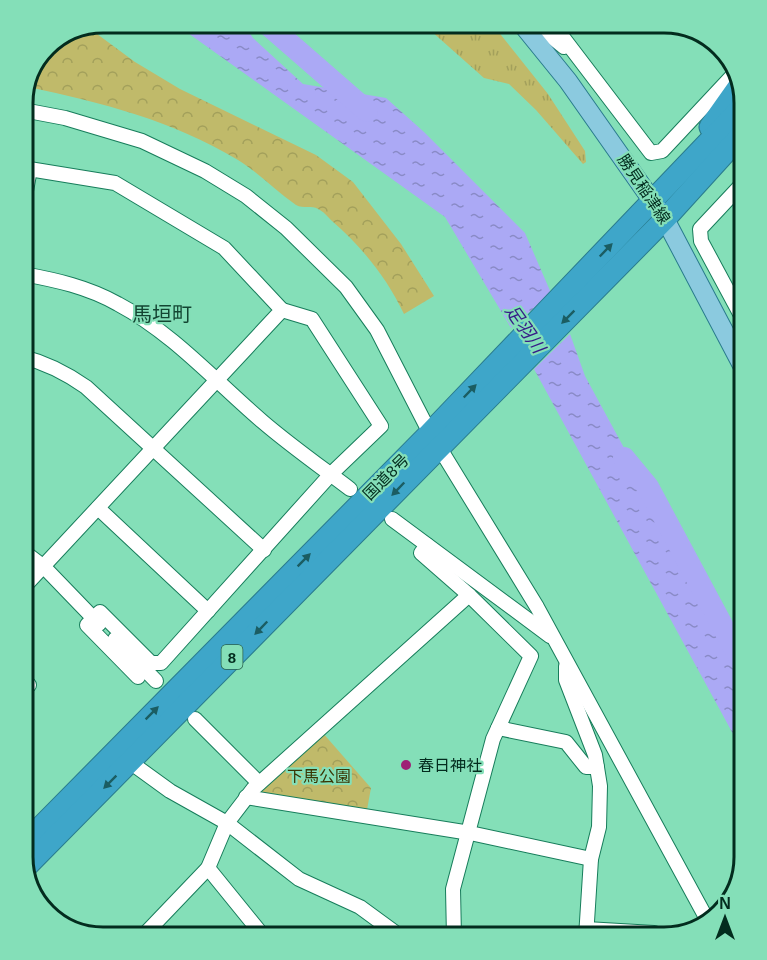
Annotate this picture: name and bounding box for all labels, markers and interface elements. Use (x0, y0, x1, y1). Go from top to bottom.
street label: 勝見稲津線 (615, 151, 673, 227)
one-way arrow (598, 244, 612, 258)
water label: 足羽川 (501, 301, 550, 358)
district label: 馬垣町 (132, 303, 192, 325)
one-way arrow (561, 309, 575, 323)
one-way arrow (463, 383, 477, 398)
street label: 国道8号 (360, 451, 412, 503)
one-way arrow (391, 481, 405, 495)
one-way arrow (297, 552, 311, 567)
one-way arrow (254, 621, 268, 636)
road number: 8 (222, 645, 242, 669)
one-way arrow (145, 707, 159, 721)
place label: 春日神社 (418, 757, 482, 774)
marker: 春日神社 (399, 758, 413, 772)
park label: 下馬公園 (287, 768, 351, 785)
one-way arrow (103, 775, 117, 789)
north arrow (695, 888, 755, 948)
text: N (719, 895, 731, 912)

